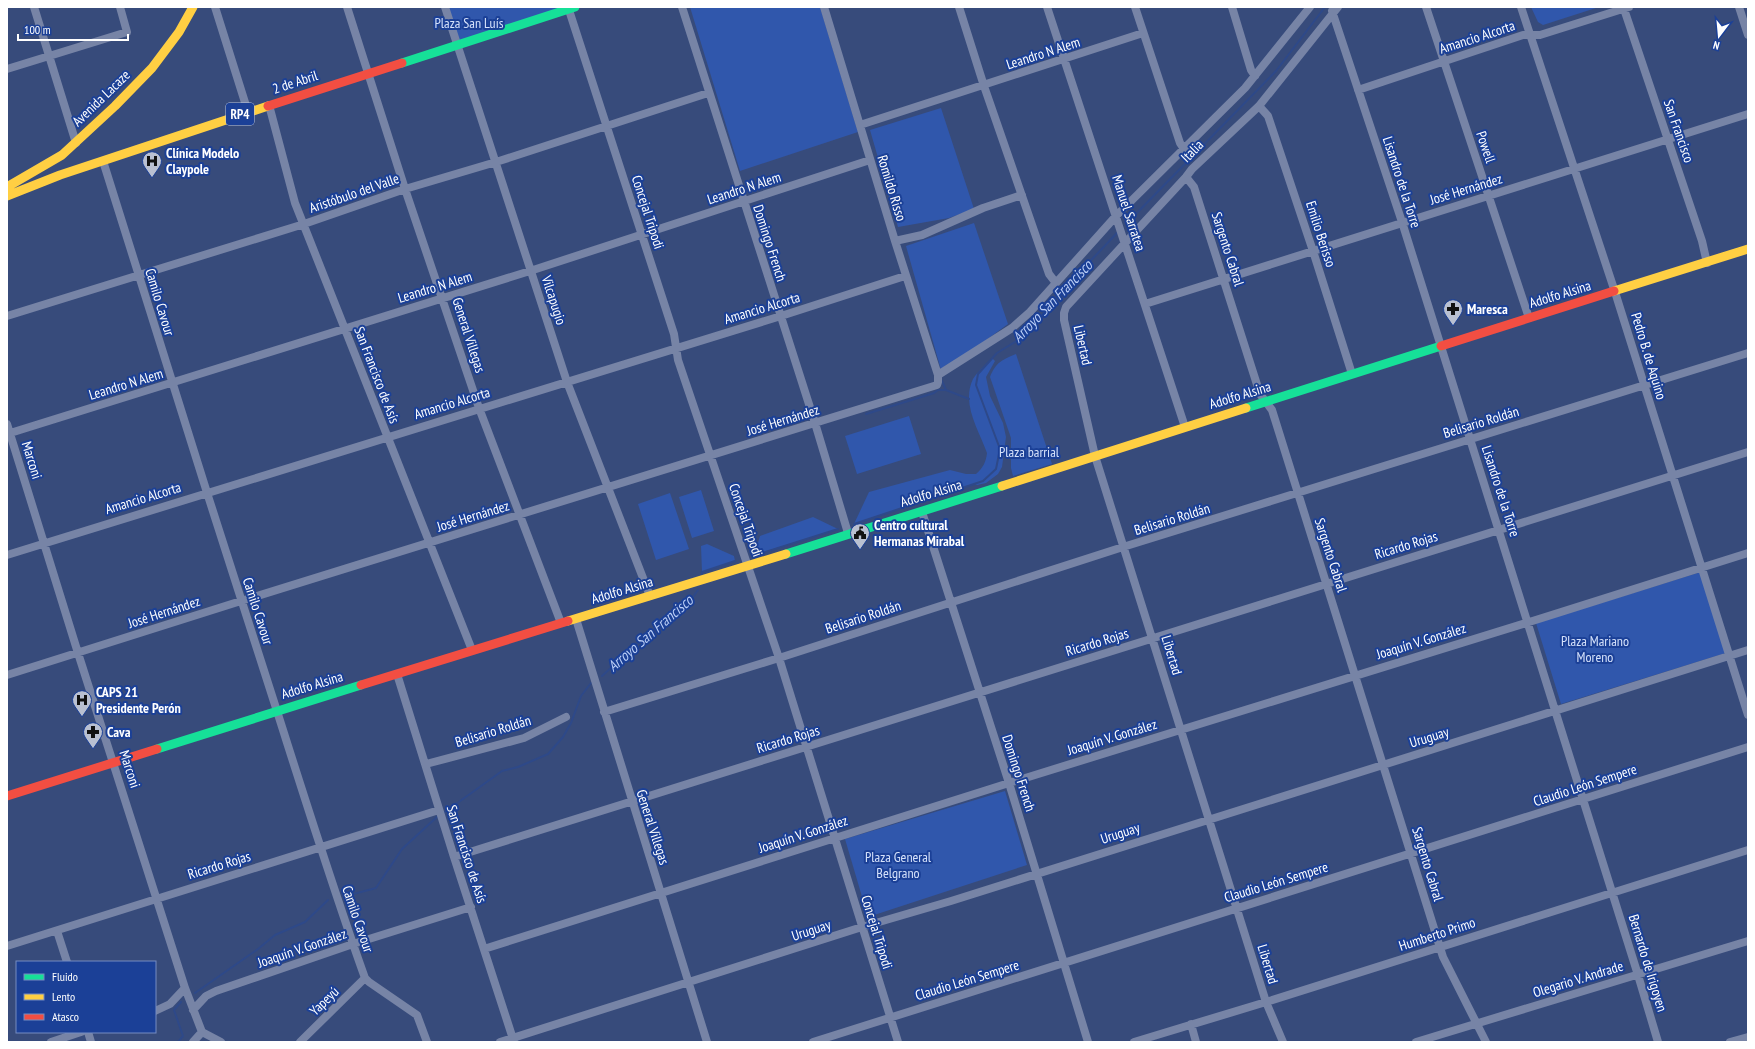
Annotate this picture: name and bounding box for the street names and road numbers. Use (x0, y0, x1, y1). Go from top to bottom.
street label: Amancio Alcorta (1437, 16, 1517, 58)
street label: Leandro N Alem (1004, 33, 1082, 73)
street label: Avenida Lacaze (68, 66, 134, 130)
street label: 2 de Abril (270, 66, 321, 98)
street label: San Francisco (1660, 97, 1698, 165)
road number: RP4 (226, 103, 254, 125)
street label: Powell (1472, 129, 1500, 166)
street label: Lisandro de la Torre (1379, 134, 1425, 230)
street label: Italia (1177, 136, 1207, 166)
street label: Romildo Risso (873, 153, 911, 223)
street label: Leandro N Alem (705, 168, 783, 208)
street label: Aristóbulo del Valle (307, 169, 402, 217)
street label: José Hernández (1427, 169, 1504, 209)
street label: Concejal Tripodi (628, 173, 668, 251)
street label: Manuel Sarratea (1108, 173, 1150, 253)
street label: Emilio Berisso (1302, 199, 1340, 269)
street label: Domingo French (749, 202, 791, 284)
street label: Sargento Cabral (1208, 210, 1249, 289)
street label: Camilo Cavour (141, 266, 179, 338)
street label: Leandro N Alem (396, 267, 474, 307)
street label: Vilcapugio (537, 272, 570, 327)
street label: Adolfo Alsina (1527, 276, 1593, 312)
street label: Amancio Alcorta (722, 288, 802, 328)
street label: General Villegas (448, 295, 490, 375)
street label: Pedro B. de Aquino (1627, 310, 1671, 402)
street label: Libertad (1070, 323, 1096, 367)
street label: San Francisco de Asís (350, 324, 404, 426)
street label: Leandro N Alem (87, 364, 165, 404)
street label: Adolfo Alsina (1207, 377, 1273, 413)
street label: Amancio Alcorta (412, 383, 492, 423)
street label: José Hernández (744, 400, 821, 440)
street label: Belisario Roldán (1441, 402, 1521, 442)
street label: Marconi (18, 439, 46, 481)
street label: Lisandro de la Torre (1478, 443, 1524, 539)
street label: Adolfo Alsina (898, 475, 964, 511)
street label: Amancio Alcorta (103, 478, 183, 518)
street label: Concejal Tripodi (725, 481, 767, 559)
street label: José Hernández (434, 496, 511, 536)
street label: Belisario Roldán (1132, 499, 1212, 539)
street label: Sargento Cabral (1311, 516, 1352, 595)
street label: Ricardo Rojas (1372, 527, 1440, 563)
street label: Adolfo Alsina (589, 572, 655, 608)
street label: Camilo Cavour (239, 575, 277, 647)
street label: José Hernández (125, 592, 202, 632)
street label: Belisario Roldán (823, 596, 903, 638)
street label: Joaquín V. González (1373, 619, 1468, 663)
street label: Ricardo Rojas (1063, 624, 1131, 660)
street label: Libertad (1157, 633, 1187, 677)
street label: Adolfo Alsina (279, 667, 345, 703)
street label: Belisario Roldán (453, 711, 533, 751)
street label: Joaquín V. González (1064, 715, 1159, 759)
street label: Ricardo Rojas (754, 721, 822, 757)
street label: Uruguay (1407, 722, 1452, 751)
street label: Domingo French (998, 732, 1040, 814)
street label: Marconi (116, 748, 144, 790)
street label: Claudio León Sempere (1531, 760, 1639, 810)
street label: General Villegas (632, 787, 674, 867)
street label: San Francisco de Asís (443, 803, 491, 906)
street label: Joaquín V. González (755, 811, 850, 857)
street label: Uruguay (1098, 818, 1143, 848)
street label: Sargento Cabral (1408, 825, 1448, 904)
street label: Ricardo Rojas (185, 847, 253, 883)
street label: Claudio León Sempere (1222, 858, 1330, 906)
street label: Camilo Cavour (338, 883, 378, 955)
street label: Concejal Tripodi (857, 893, 897, 971)
street label: Bernardo de Irigoyen (1625, 912, 1671, 1014)
street label: Humberto Primo (1396, 913, 1478, 955)
street label: Uruguay (789, 915, 834, 945)
street label: Joaquín V. González (254, 924, 349, 972)
street label: Libertad (1253, 942, 1283, 986)
street label: Claudio León Sempere (913, 956, 1021, 1004)
street label: Olegario V. Andrade (1531, 957, 1626, 1001)
street label: Yapeyú (305, 983, 343, 1019)

